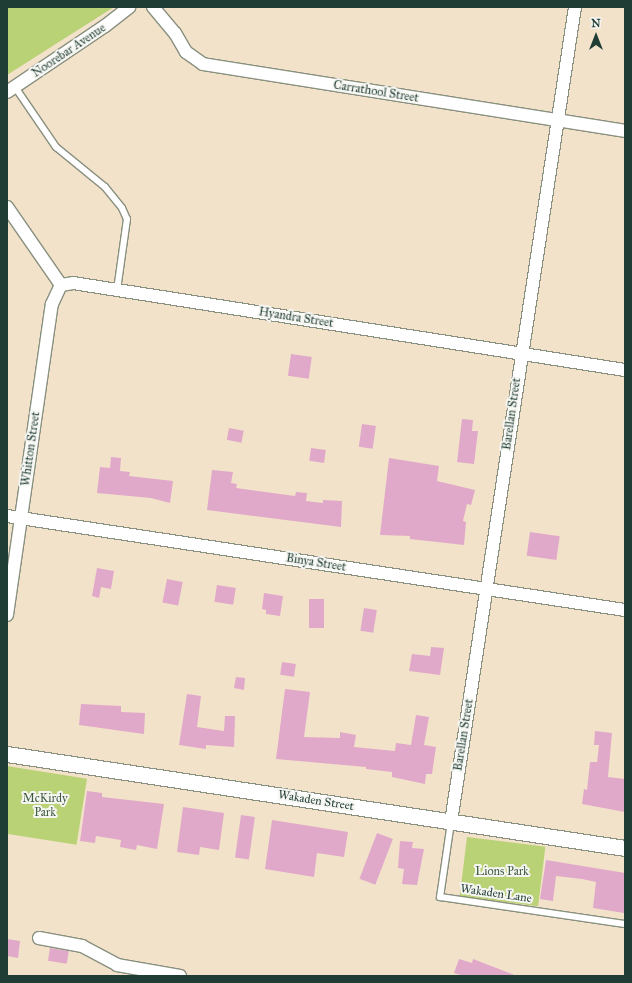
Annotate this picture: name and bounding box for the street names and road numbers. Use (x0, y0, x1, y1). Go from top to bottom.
street label: Noorebar Avenue (29, 21, 109, 81)
street label: Carrathool Street (332, 78, 420, 106)
street label: Hyandra Street (258, 305, 334, 331)
street label: Barellan Street (500, 377, 524, 451)
street label: Whitton Street (19, 411, 43, 487)
street label: Binya Street (285, 551, 347, 575)
street label: Barellan Street (451, 698, 477, 772)
street label: Wakaden Street (277, 788, 355, 814)
street label: Wakaden Lane (459, 882, 533, 906)

